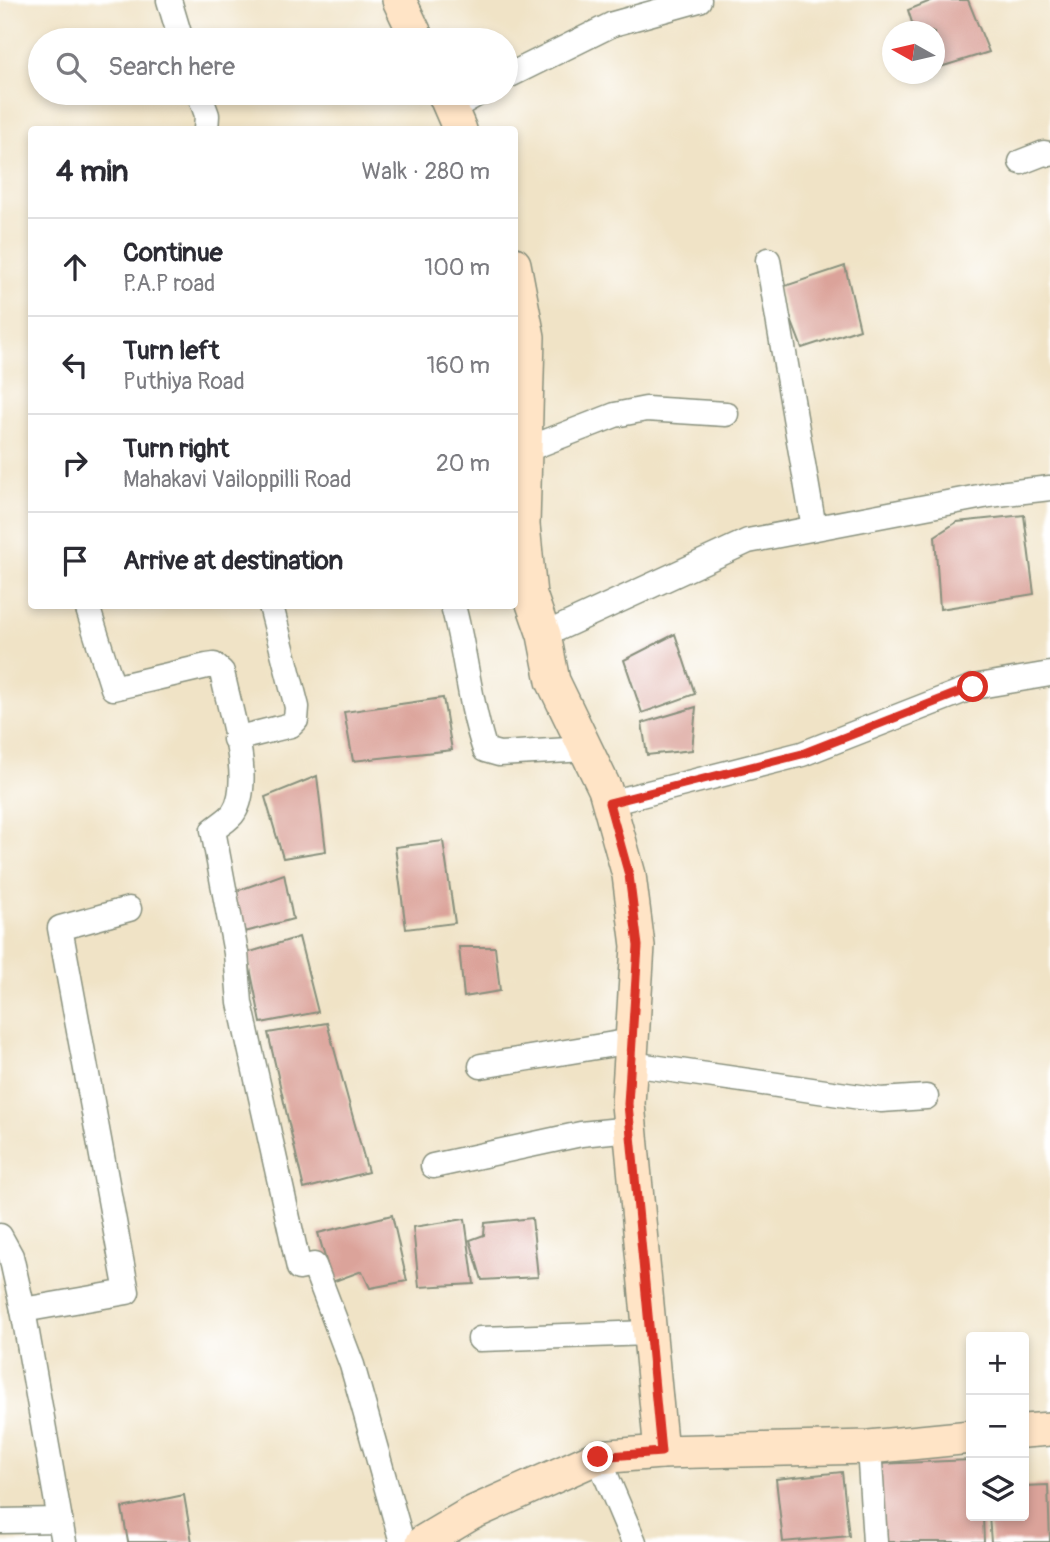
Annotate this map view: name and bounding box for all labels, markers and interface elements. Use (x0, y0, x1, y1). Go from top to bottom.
north arrow (882, 21, 945, 84)
search box (28, 28, 518, 105)
icon: search (52, 48, 90, 86)
text: Search here (108, 51, 235, 83)
text: 4 min (56, 153, 129, 190)
text: Walk · 280 m (362, 157, 490, 186)
text: Continue (123, 237, 223, 269)
icon: ahead (56, 248, 94, 286)
text: 100 m (424, 253, 490, 282)
text: P.A.P road (123, 269, 215, 298)
text: Turn left (123, 335, 219, 367)
icon: left (56, 346, 94, 384)
text: 160 m (426, 351, 490, 380)
text: Puthiya Road (123, 367, 245, 396)
text: Turn right (123, 433, 229, 465)
icon: right (56, 444, 94, 482)
text: 20 m (436, 449, 490, 478)
text: Mahakavi Vailoppilli Road (123, 465, 352, 494)
icon: arrive (56, 542, 94, 580)
text: Arrive at destination (123, 545, 343, 577)
route start (957, 671, 988, 702)
map controls (966, 1332, 1029, 1521)
button: + (966, 1332, 1029, 1395)
button: − (966, 1395, 1029, 1458)
route end (582, 1441, 613, 1472)
button: layers (966, 1458, 1029, 1521)

